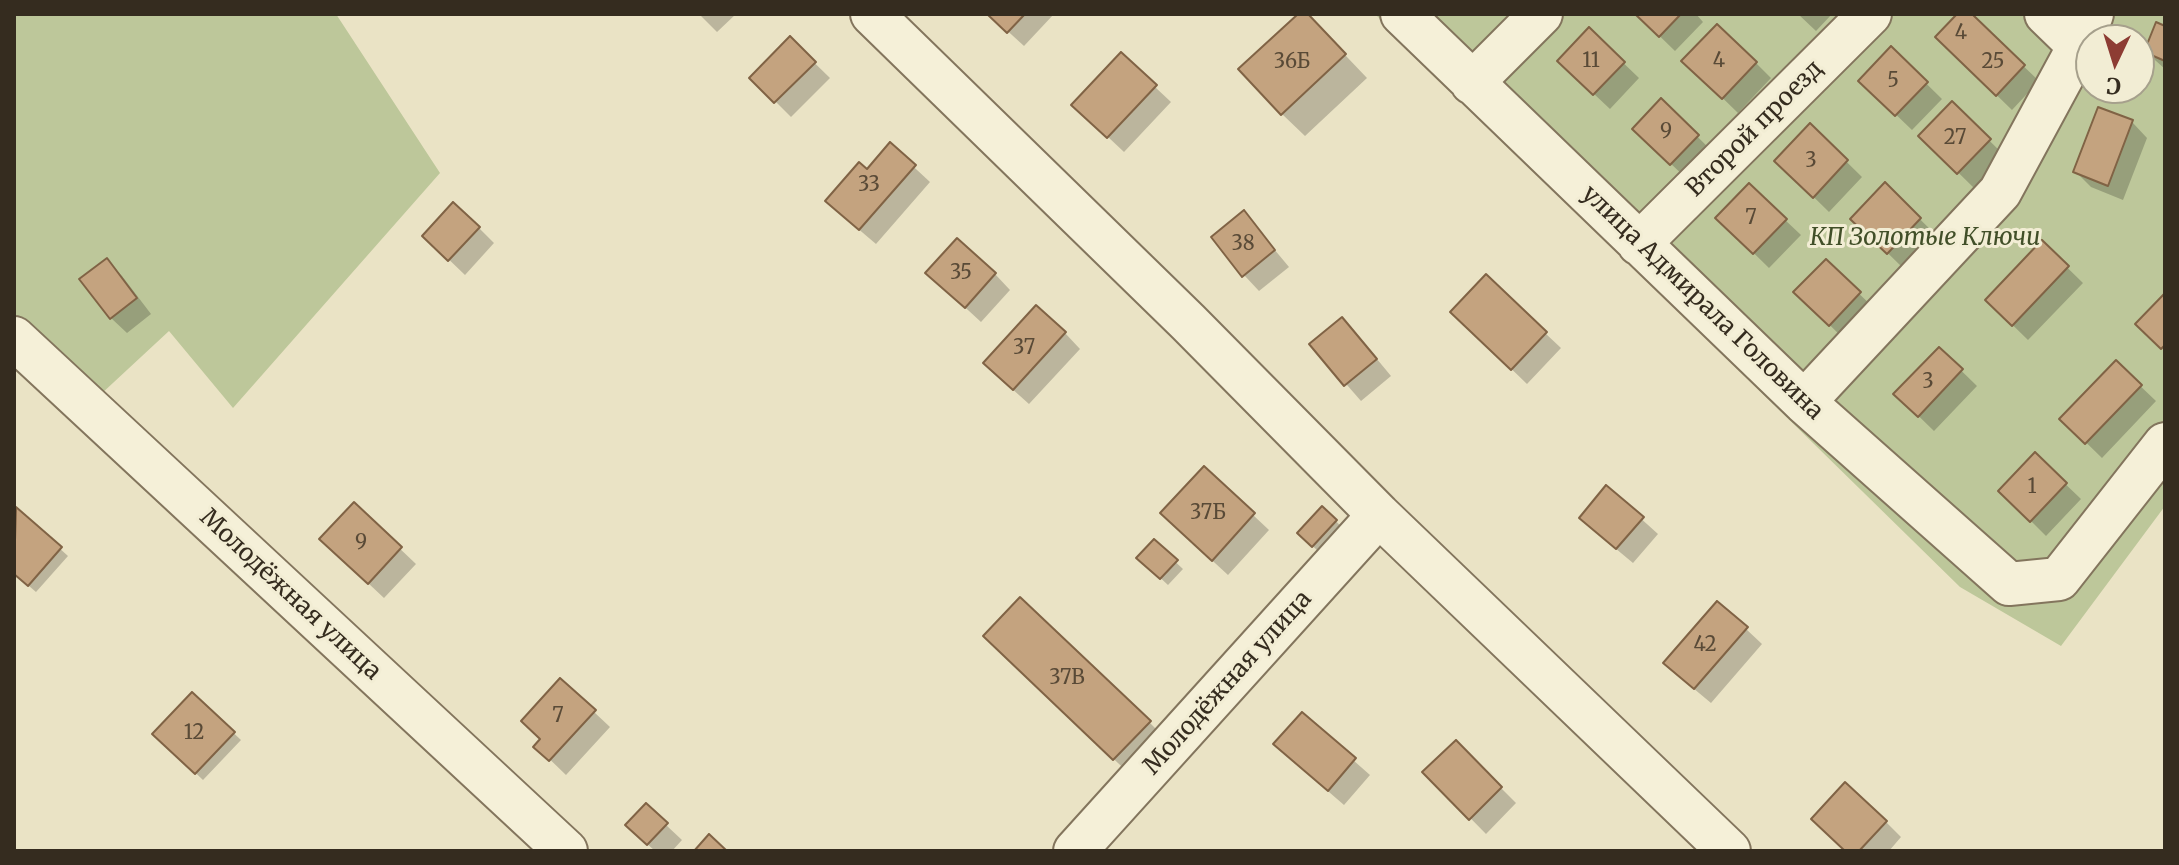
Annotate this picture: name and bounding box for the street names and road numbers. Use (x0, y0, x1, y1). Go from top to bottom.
street label: Второй проезд (1681, 55, 1829, 203)
street label: улица Адмирала Головина (1575, 180, 1829, 426)
street label: Молодёжная улица (193, 504, 387, 686)
street label: Молодёжная улица (1138, 585, 1318, 781)

